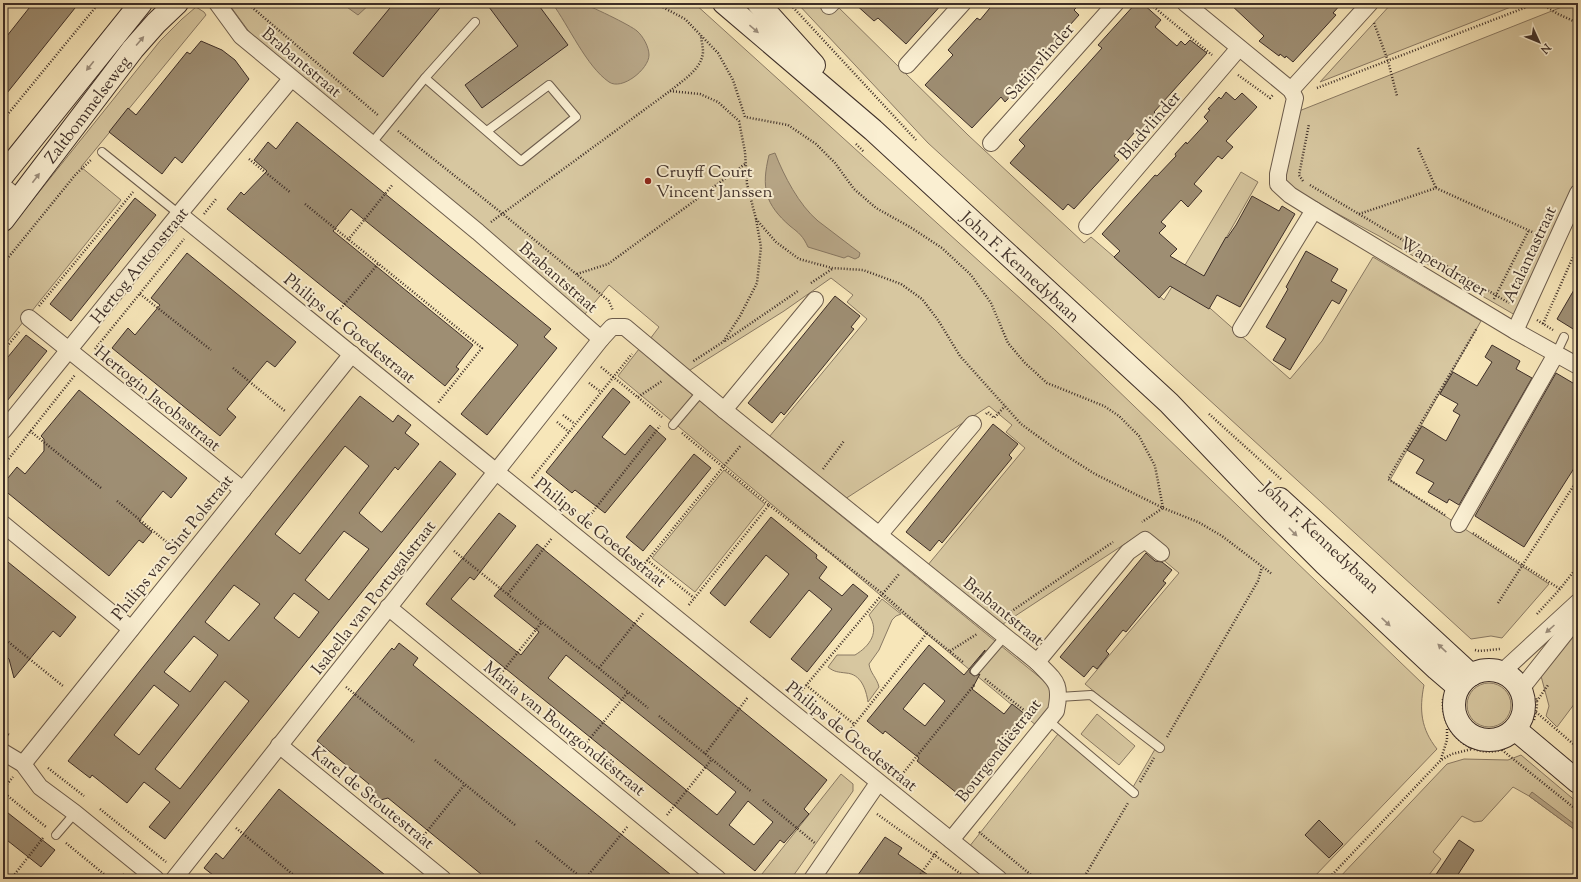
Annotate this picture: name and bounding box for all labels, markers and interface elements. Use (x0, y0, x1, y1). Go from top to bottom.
street label: Satijnvlinder (1000, 18, 1081, 106)
north arrow (1519, 22, 1559, 62)
street label: Brabantstraat (256, 23, 346, 104)
one-way arrow (748, 24, 759, 33)
one-way arrow (135, 36, 144, 46)
text: N (1537, 39, 1555, 57)
street label: Zaltbommelseweg (40, 52, 138, 169)
one-way arrow (86, 60, 95, 71)
street label: Bladvlinder (1114, 86, 1188, 166)
place label: Cruyff Court Vincent Janssen (656, 161, 772, 205)
one-way arrow (31, 173, 39, 183)
marker: Cruyff Court Vincent Janssen (643, 176, 653, 186)
street label: Hertog Antonstraat (86, 203, 195, 330)
street label: Atalantastraat (1498, 203, 1564, 307)
street label: John F. Kennedybaan (954, 206, 1085, 329)
street label: Wapendrager (1394, 232, 1492, 304)
street label: Brabantstraat (513, 237, 603, 320)
street label: Philips de Goedestraat (278, 269, 420, 390)
street label: Hertogin Jacobastraat (88, 341, 225, 458)
street label: Philips van Sint Polstraat (107, 470, 240, 626)
street label: Philips de Goedestraat (529, 473, 671, 594)
street label: John F. Kennedybaan (1254, 476, 1384, 600)
street label: Isabella van Portugalstraat (307, 516, 443, 680)
one-way arrow (1288, 527, 1298, 537)
street label: Brabantstraat (957, 572, 1048, 653)
one-way arrow (1381, 617, 1391, 627)
one-way arrow (1545, 624, 1555, 634)
one-way arrow (1437, 644, 1447, 653)
street label: Maria van Bourgondiëstraat (478, 657, 650, 803)
street label: Philips de Goedestraat (780, 677, 922, 798)
street label: Bourgondiëstraat (951, 694, 1048, 808)
street label: Karel de Stoutestraat (305, 741, 439, 856)

